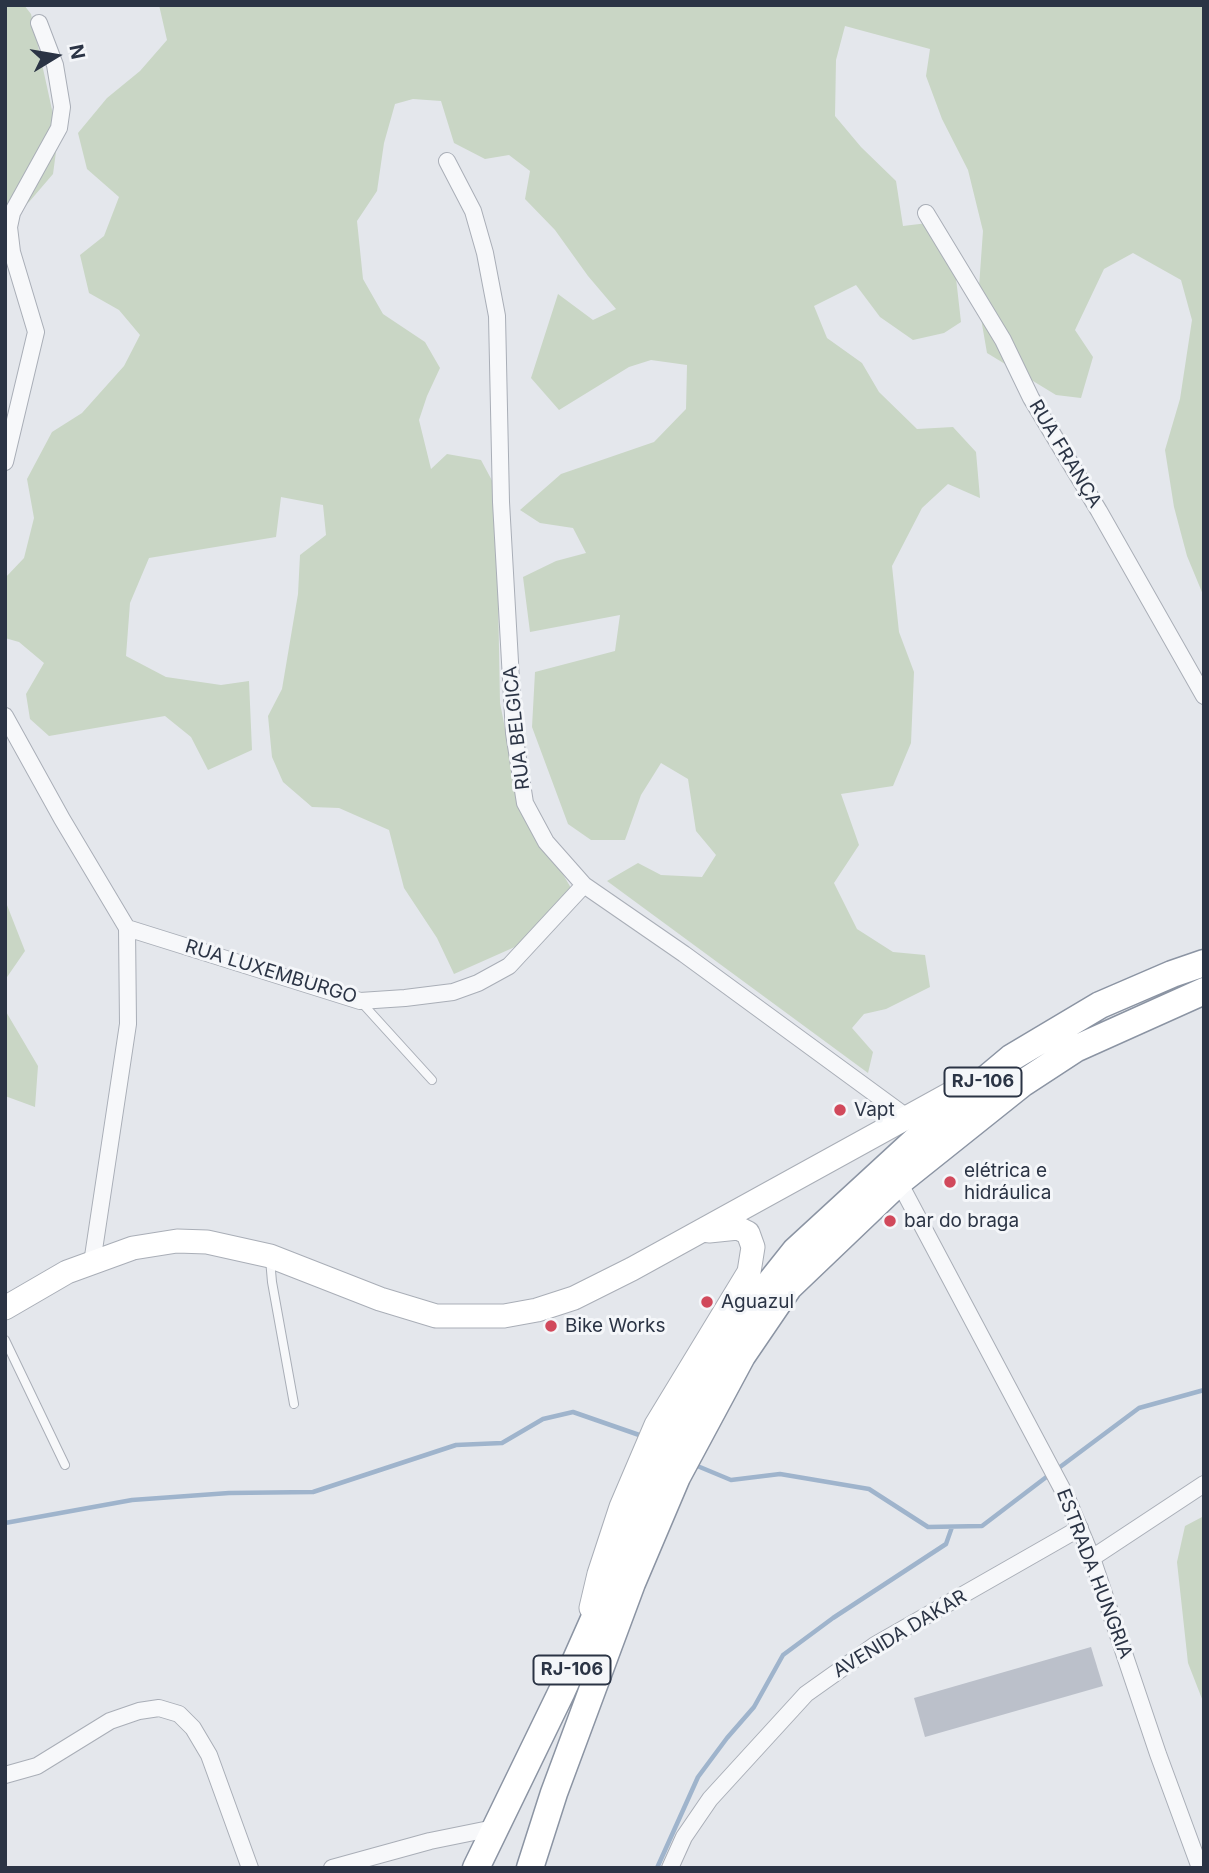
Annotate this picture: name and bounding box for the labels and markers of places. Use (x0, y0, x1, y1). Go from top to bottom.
place label: Vapt (854, 1099, 895, 1121)
marker: Vapt (832, 1102, 848, 1118)
place label: elétrica e hidráulica (964, 1160, 1051, 1204)
marker: elétrica e hidráulica (942, 1174, 958, 1190)
place label: bar do braga (904, 1210, 1019, 1232)
marker: bar do braga (882, 1213, 898, 1229)
place label: Aguazul (721, 1291, 794, 1313)
marker: Aguazul (699, 1294, 715, 1310)
place label: Bike Works (565, 1315, 666, 1337)
marker: Bike Works (543, 1318, 559, 1334)

